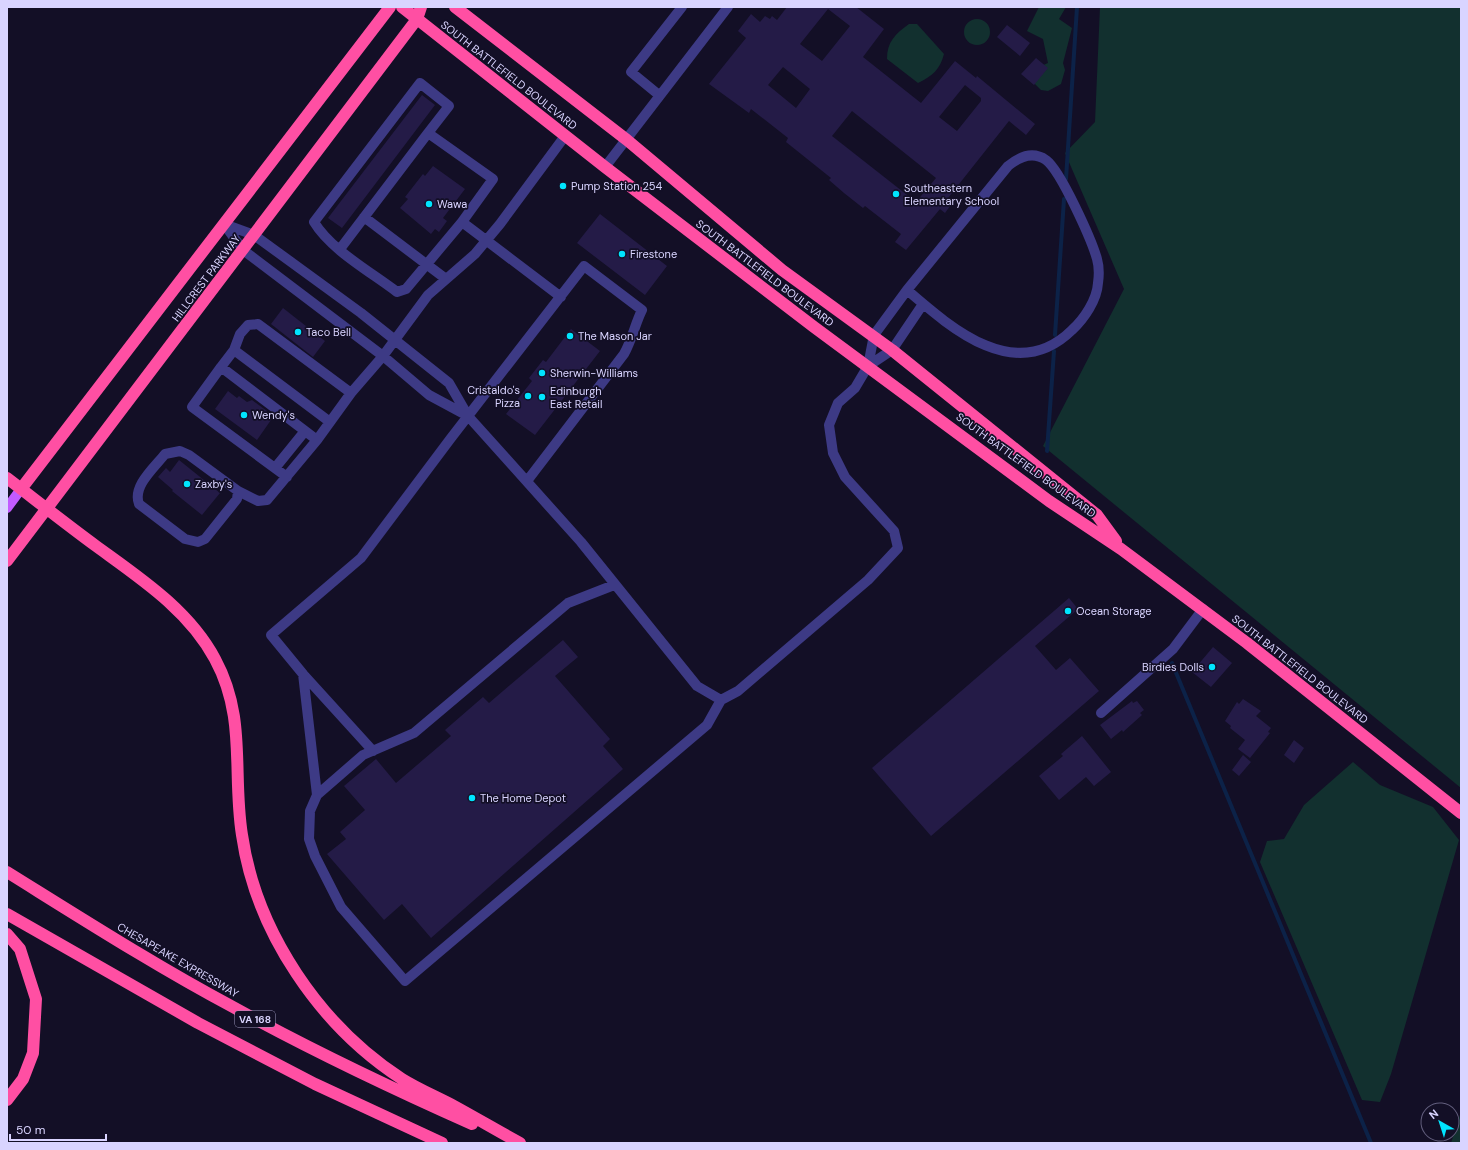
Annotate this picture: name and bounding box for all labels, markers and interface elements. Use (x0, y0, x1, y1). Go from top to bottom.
street label: SOUTH BATTLEFIELD BOULEVARD (438, 17, 580, 133)
place label: Pump Station 254 (571, 179, 663, 193)
marker: Pump Station 254 (558, 181, 568, 191)
place label: Southeastern Elementary School (904, 181, 999, 208)
marker: Southeastern Elementary School (891, 189, 901, 199)
place label: Wawa (437, 197, 467, 211)
marker: Wawa (424, 199, 434, 209)
street label: SOUTH BATTLEFIELD BOULEVARD (693, 217, 837, 330)
street label: HILLCREST PARKWAY (169, 231, 244, 324)
place label: Firestone (630, 247, 677, 261)
marker: Firestone (617, 249, 627, 259)
place label: Taco Bell (306, 325, 351, 339)
marker: Taco Bell (293, 327, 303, 337)
place label: The Mason Jar (578, 329, 652, 343)
marker: The Mason Jar (565, 331, 575, 341)
place label: Sherwin-Williams (550, 366, 638, 380)
marker: Sherwin-Williams (537, 368, 547, 378)
place label: Cristaldo's Pizza (467, 383, 520, 410)
place label: Edinburgh East Retail (550, 384, 602, 411)
marker: Cristaldo's Pizza (523, 391, 533, 401)
marker: Edinburgh East Retail (537, 392, 547, 402)
place label: Wendy's (252, 408, 295, 422)
marker: Wendy's (239, 410, 249, 420)
street label: SOUTH BATTLEFIELD BOULEVARD (954, 410, 1099, 521)
place label: Zaxby's (195, 477, 232, 491)
marker: Zaxby's (182, 479, 192, 489)
place label: Ocean Storage (1076, 604, 1152, 618)
marker: Ocean Storage (1063, 606, 1073, 616)
street label: SOUTH BATTLEFIELD BOULEVARD (1229, 611, 1371, 727)
place label: Birdies Dolls (1142, 660, 1204, 674)
marker: Birdies Dolls (1207, 662, 1217, 672)
place label: The Home Depot (480, 791, 566, 805)
marker: The Home Depot (467, 793, 477, 803)
street label: CHESAPEAKE EXPRESSWAY (115, 919, 242, 1001)
road number: VA 168 (235, 1011, 275, 1027)
north arrow (1420, 1102, 1460, 1142)
text: N (1426, 1106, 1441, 1122)
scale bar (10, 1116, 106, 1142)
text: 50 m (16, 1122, 45, 1138)

